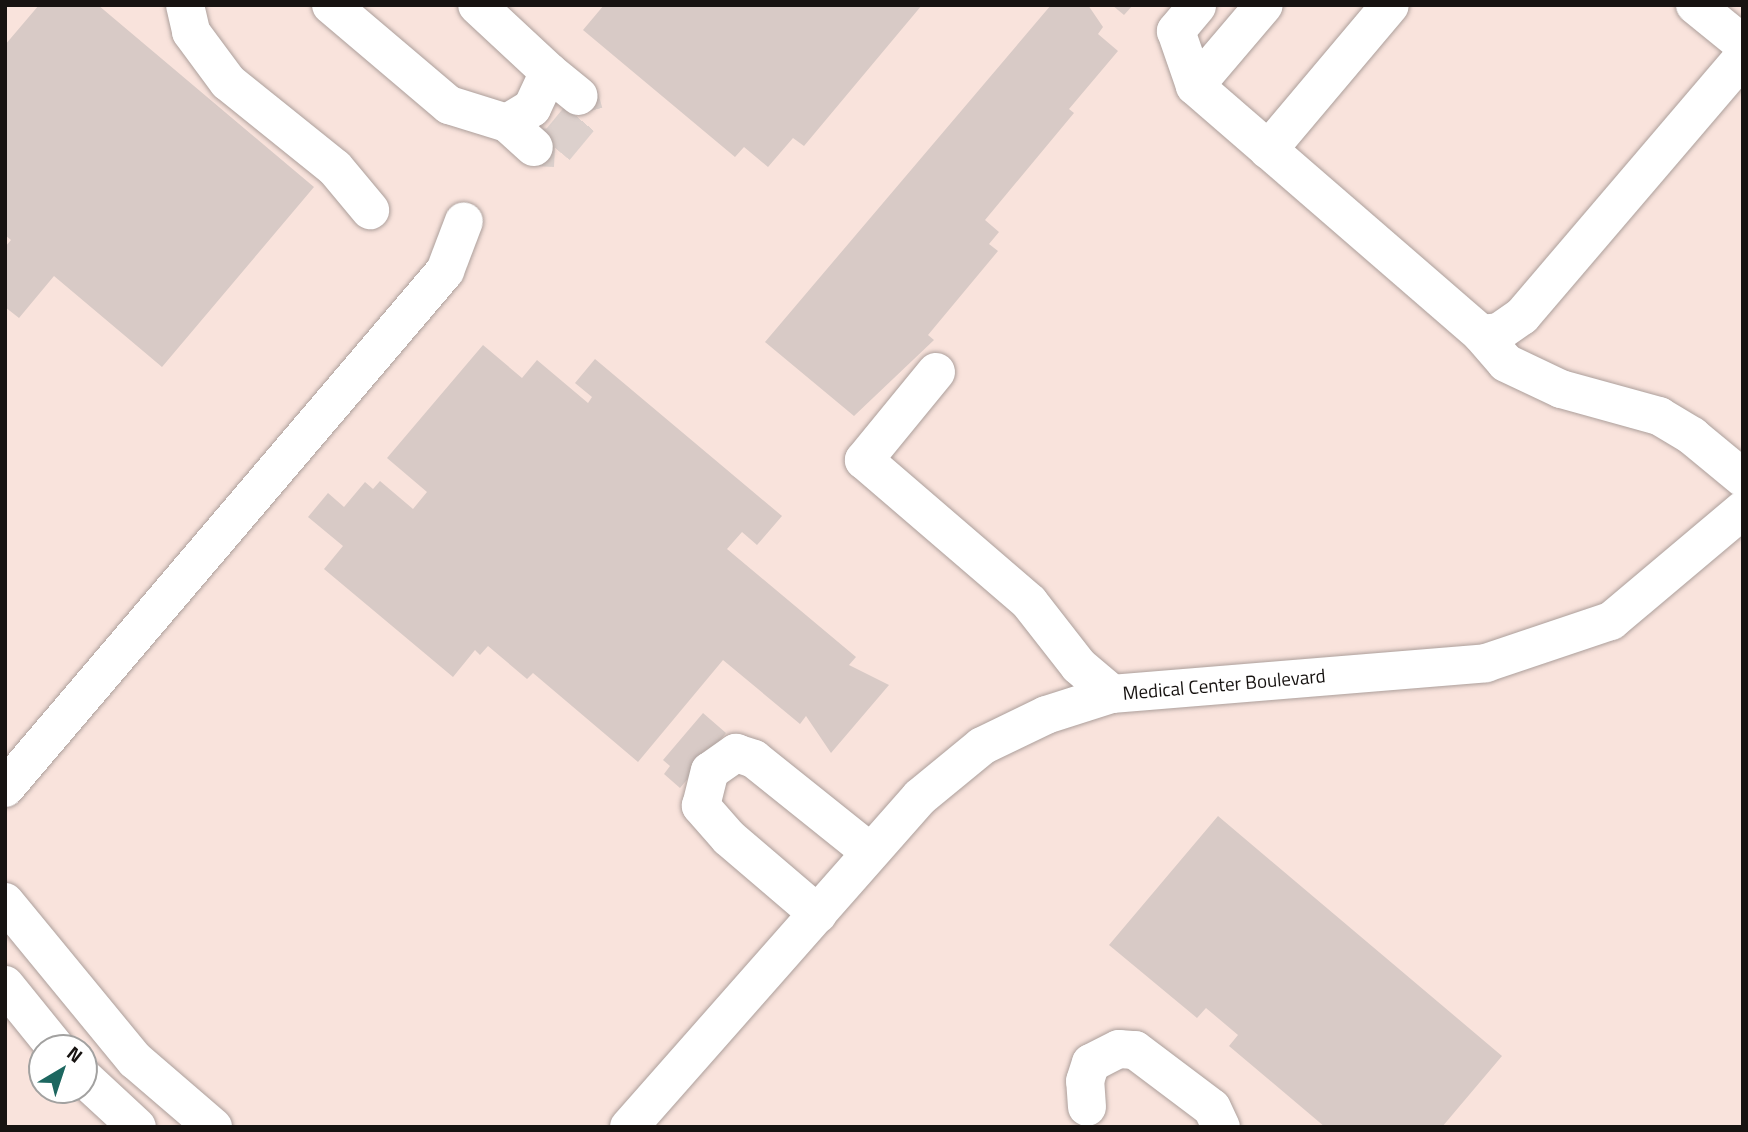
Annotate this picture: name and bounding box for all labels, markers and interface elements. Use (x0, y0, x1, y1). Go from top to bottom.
street label: Medical Center Boulevard (1122, 664, 1326, 704)
north arrow (28, 1034, 98, 1104)
text: N (61, 1038, 90, 1069)

